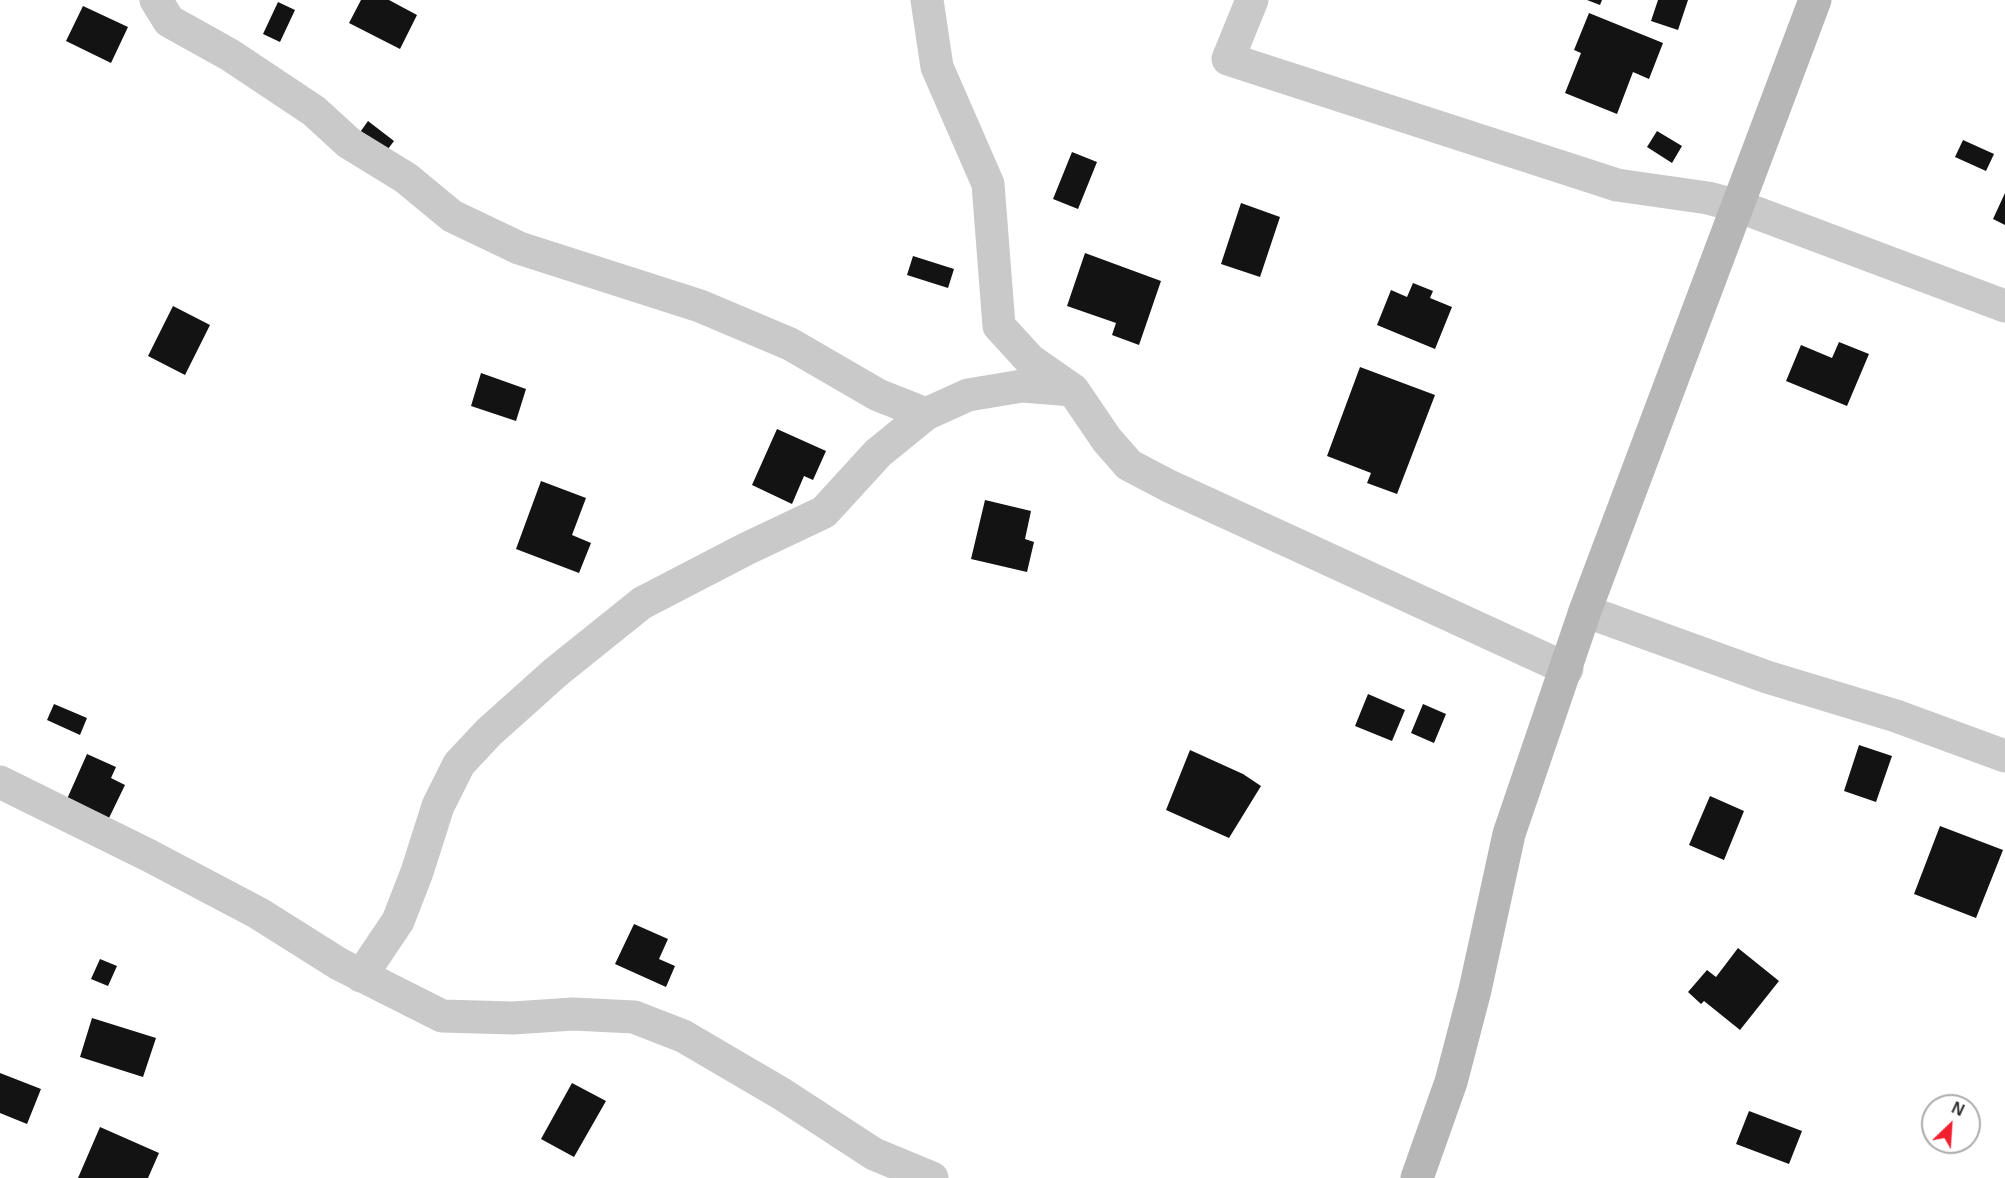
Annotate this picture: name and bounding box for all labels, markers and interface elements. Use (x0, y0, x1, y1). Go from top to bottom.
north arrow (1921, 1094, 1981, 1154)
text: N (1949, 1099, 1967, 1119)

